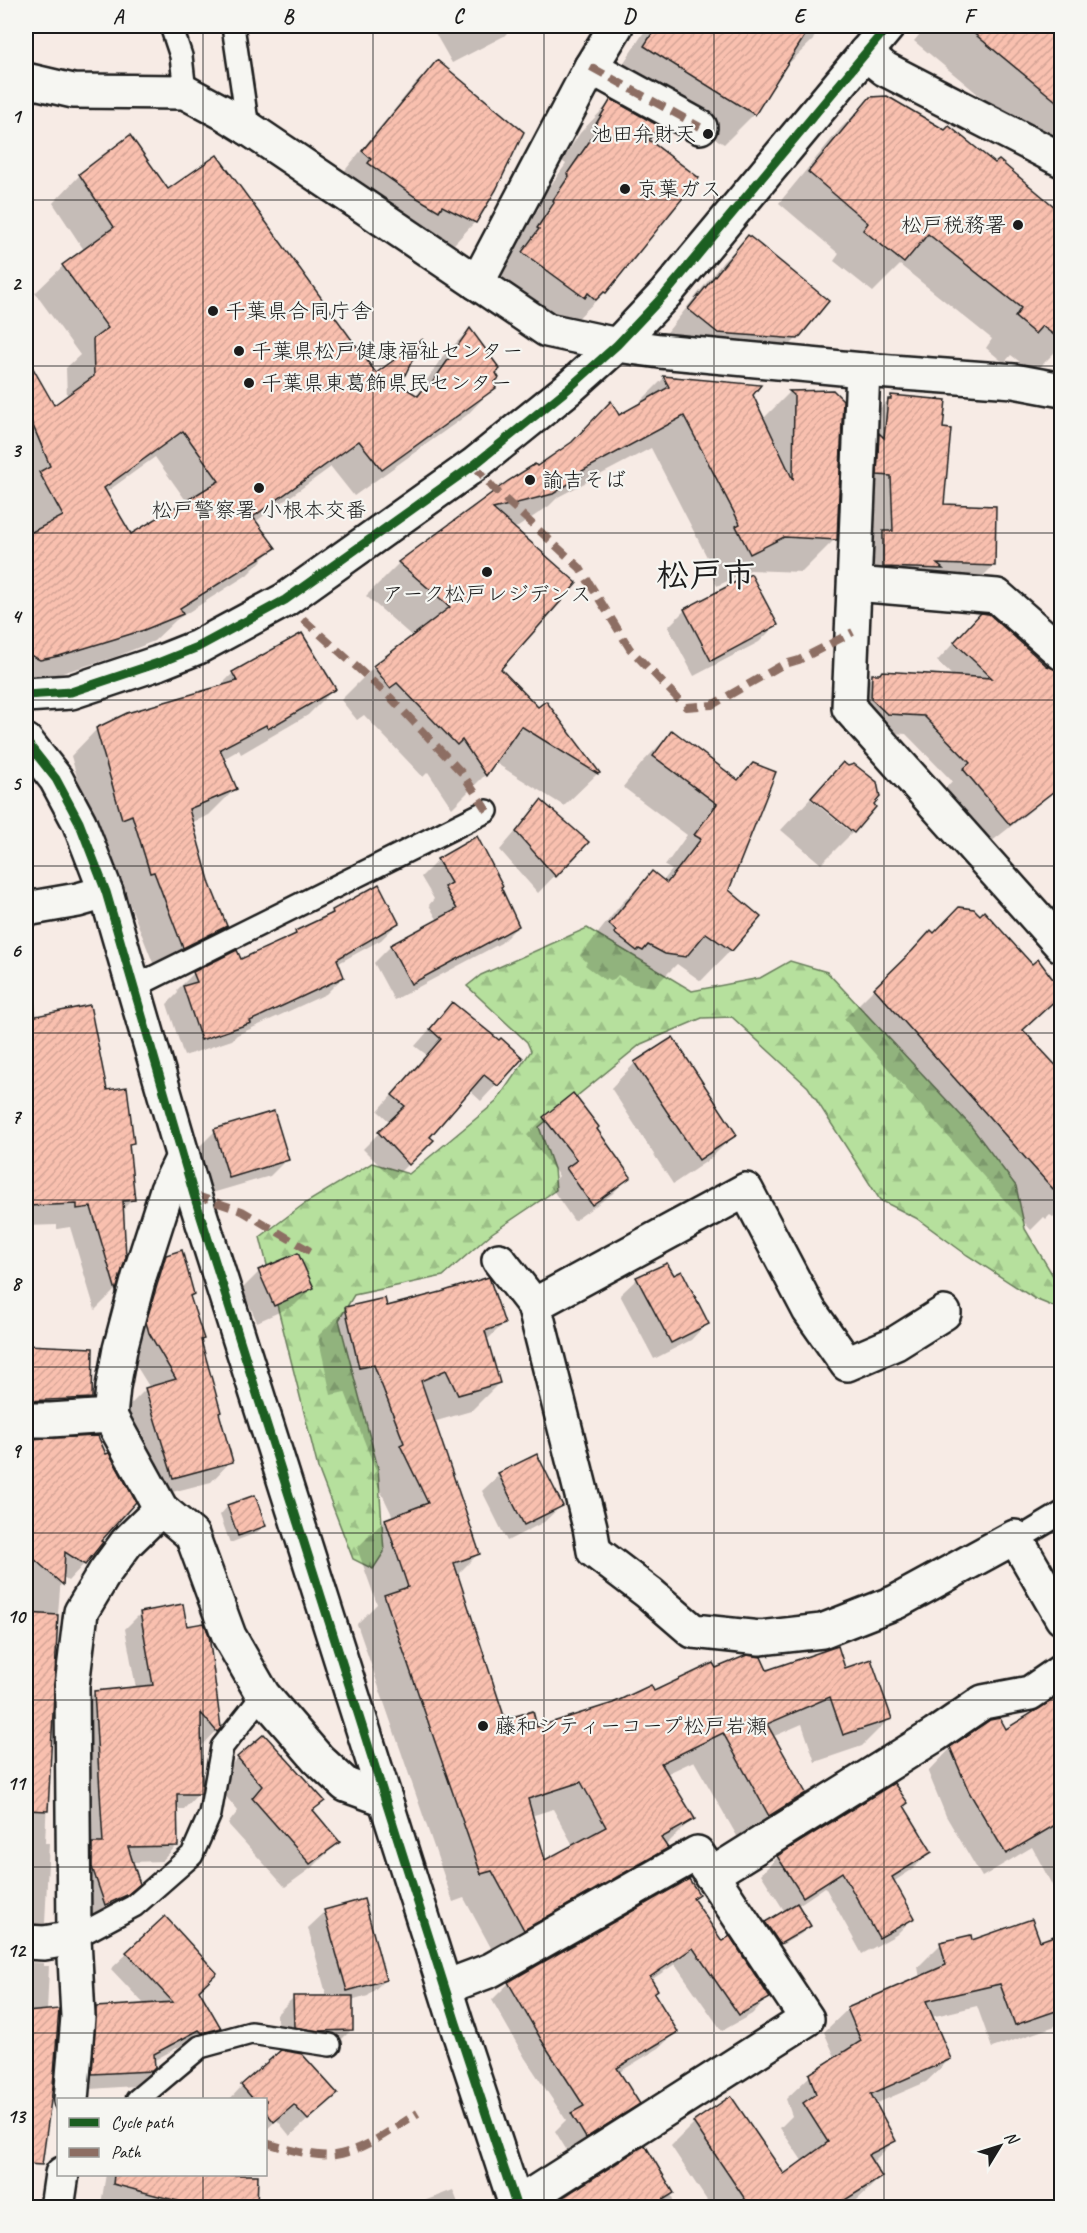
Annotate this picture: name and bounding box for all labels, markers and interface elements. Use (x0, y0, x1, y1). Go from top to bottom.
text: A (113, 4, 125, 29)
text: B (283, 4, 295, 29)
text: C (453, 4, 465, 29)
text: D (623, 4, 637, 29)
text: E (794, 4, 808, 29)
text: F (964, 4, 978, 29)
text: 1 (12, 104, 23, 129)
place label: 池田弁財天 (591, 121, 696, 147)
marker: 池田弁財天 (701, 127, 715, 141)
place label: 京葉ガス (637, 176, 721, 202)
marker: 京葉ガス (618, 182, 632, 196)
place label: 松戸税務署 (901, 212, 1006, 238)
marker: 松戸税務署 (1011, 218, 1025, 232)
text: 2 (12, 271, 23, 296)
place label: 千葉県合同庁舎 (225, 298, 372, 324)
marker: 千葉県合同庁舎 (206, 304, 220, 318)
place label: 千葉県松戸健康福祉センター (251, 338, 523, 364)
marker: 千葉県松戸健康福祉センター (232, 344, 246, 358)
place label: 千葉県東葛飾県民センター (261, 370, 512, 396)
marker: 千葉県東葛飾県民センター (242, 376, 256, 390)
text: 3 (12, 438, 23, 463)
place label: 諭吉そば (542, 467, 626, 493)
marker: 諭吉そば (523, 473, 537, 487)
marker: 松戸警察署 小根本交番 (252, 481, 266, 495)
place label: 松戸警察署 小根本交番 (151, 497, 367, 523)
district label: 松戸市 (657, 554, 756, 596)
marker: アーク松戸レジデンス (480, 565, 494, 579)
place label: アーク松戸レジデンス (382, 581, 592, 607)
text: 4 (12, 604, 24, 629)
text: 5 (12, 771, 23, 796)
text: 6 (11, 938, 22, 963)
text: 7 (12, 1104, 23, 1129)
text: 8 (12, 1271, 24, 1296)
text: 9 (12, 1438, 23, 1463)
text: 10 (7, 1604, 27, 1629)
place label: 藤和シティーコープ松戸岩瀬 (495, 1713, 767, 1739)
marker: 藤和シティーコープ松戸岩瀬 (476, 1719, 490, 1733)
text: 11 (7, 1771, 27, 1796)
text: 12 (7, 1938, 27, 1963)
legend (57, 2098, 267, 2176)
text: 13 (7, 2104, 27, 2129)
text: Cycle path (111, 2111, 174, 2133)
north arrow (970, 2116, 1030, 2176)
text: N (1000, 2127, 1024, 2150)
text: Path (111, 2141, 141, 2163)

